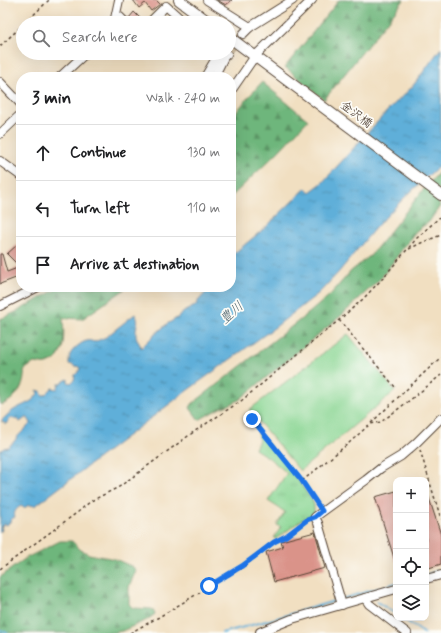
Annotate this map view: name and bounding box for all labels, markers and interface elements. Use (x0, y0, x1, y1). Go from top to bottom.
search box (16, 16, 236, 60)
icon: search (30, 27, 52, 49)
text: Search here (62, 28, 138, 48)
text: 3 min (32, 87, 71, 109)
text: Walk · 240 m (146, 90, 220, 107)
street label: 金沢橋 (337, 98, 375, 132)
icon: ahead (32, 142, 54, 164)
text: Continue (70, 143, 126, 163)
text: 130 m (187, 144, 220, 161)
icon: left (32, 198, 54, 220)
text: Turn left (70, 199, 130, 219)
text: 110 m (187, 200, 220, 217)
icon: arrive (32, 254, 54, 276)
text: Arrive at destination (70, 255, 199, 275)
water label: 豊川 (217, 298, 247, 328)
route end (243, 410, 261, 428)
map controls (393, 477, 429, 621)
button: + (393, 477, 429, 513)
button: − (393, 513, 429, 549)
button: locate (393, 549, 429, 585)
route start (200, 577, 218, 595)
button: layers (393, 585, 429, 621)

